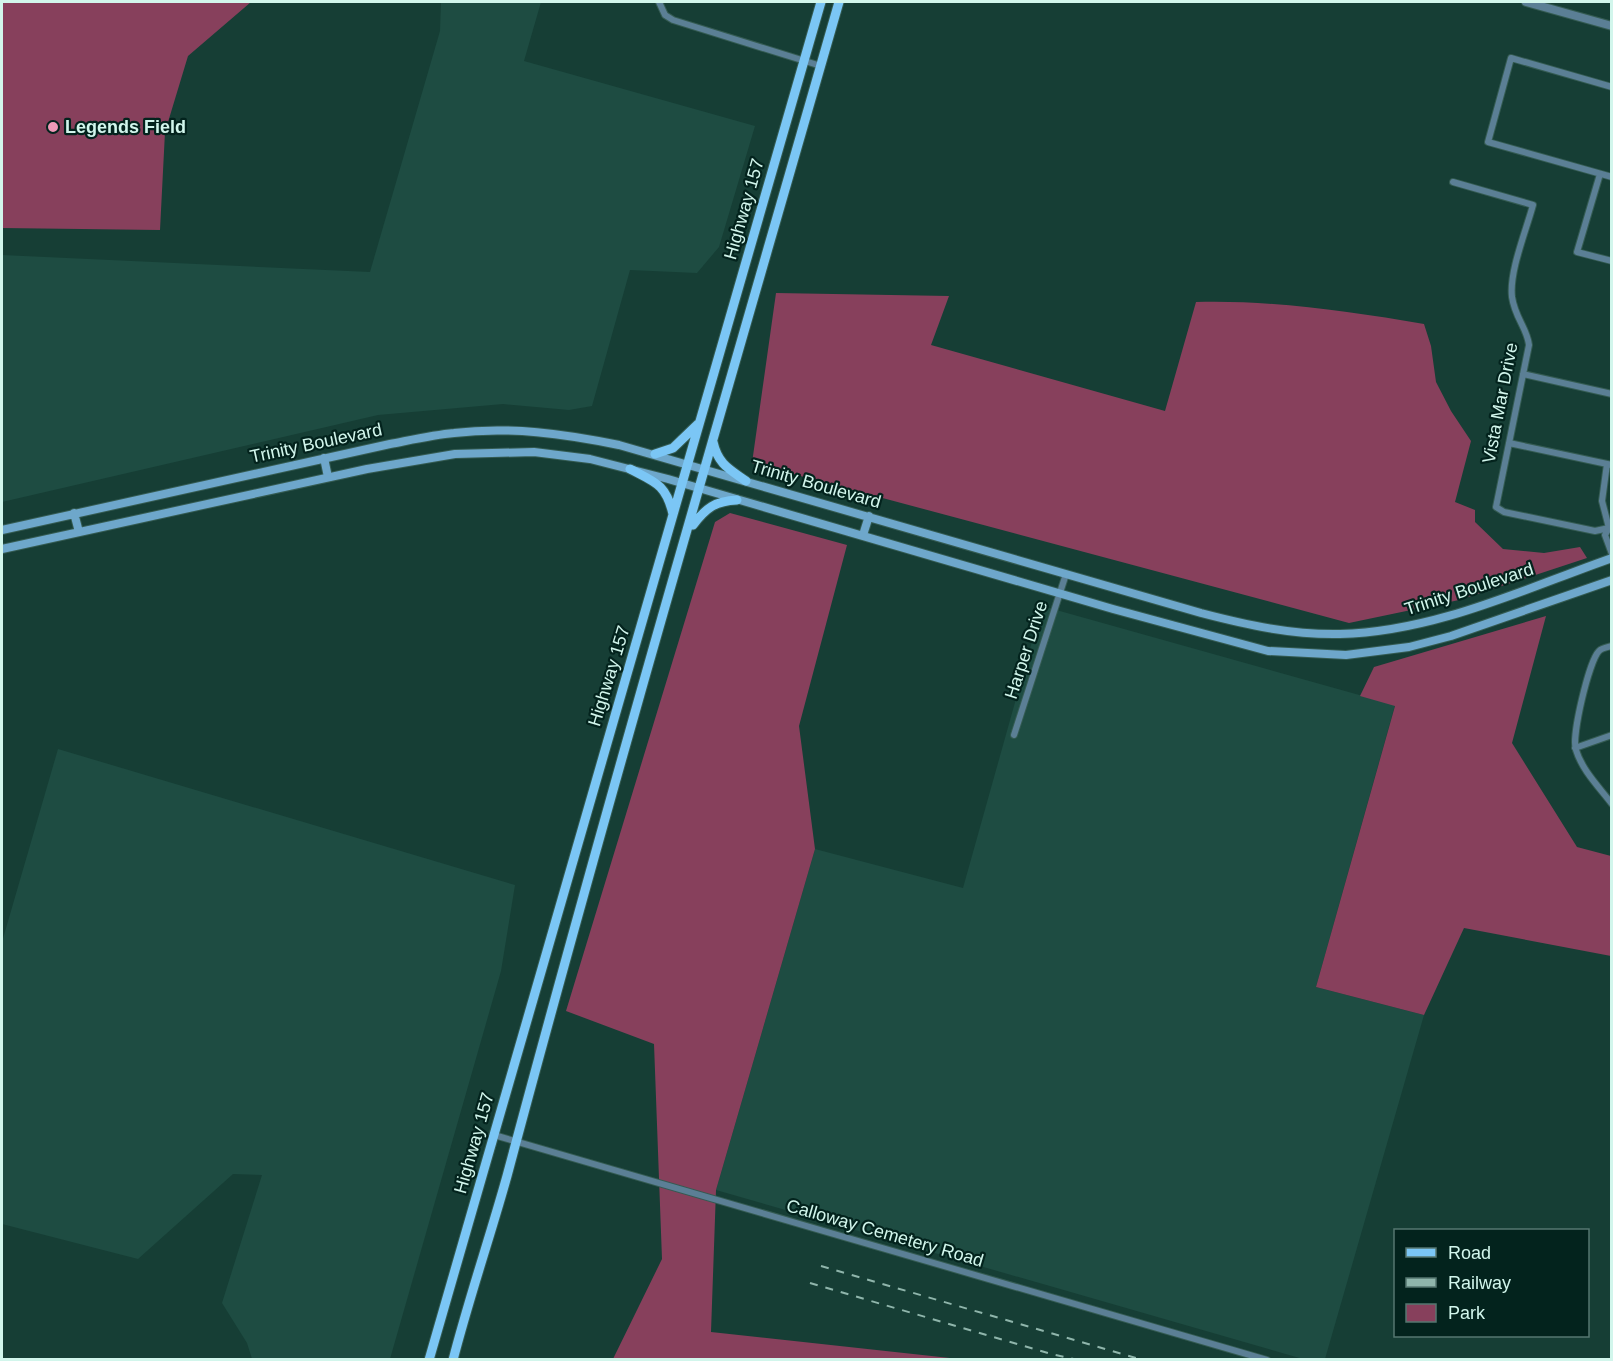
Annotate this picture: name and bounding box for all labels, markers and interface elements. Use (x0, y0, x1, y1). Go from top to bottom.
place label: Legends Field (65, 117, 186, 137)
marker: Legends Field (46, 120, 60, 134)
street label: Highway 157 (720, 156, 768, 262)
street label: Vista Mar Drive (1478, 341, 1522, 465)
street label: Trinity Boulevard (248, 419, 384, 467)
street label: Trinity Boulevard (749, 456, 883, 512)
street label: Trinity Boulevard (1402, 559, 1536, 619)
street label: Harper Drive (1001, 598, 1051, 702)
street label: Highway 157 (584, 623, 634, 729)
street label: Highway 157 (450, 1090, 498, 1196)
street label: Calloway Cemetery Road (784, 1195, 986, 1271)
legend (1394, 1229, 1589, 1337)
text: Road (1448, 1243, 1491, 1263)
text: Railway (1448, 1273, 1511, 1293)
text: Park (1448, 1303, 1486, 1323)

